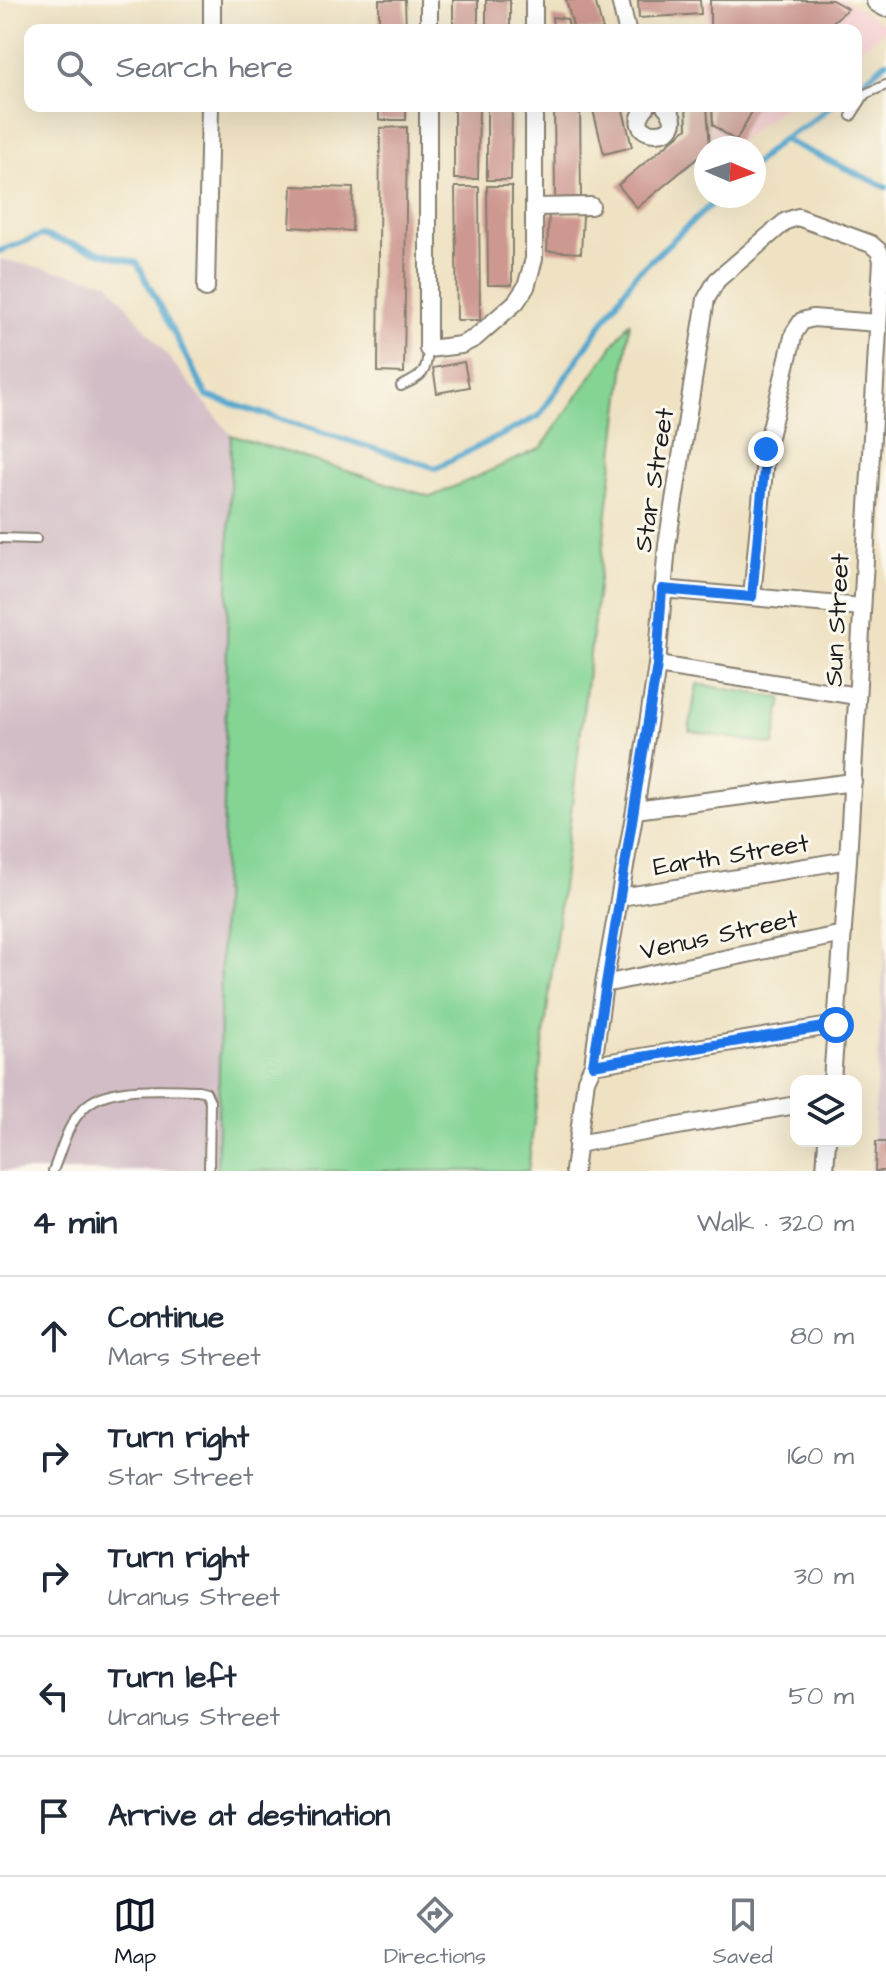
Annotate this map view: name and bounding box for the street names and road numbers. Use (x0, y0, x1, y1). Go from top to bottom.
street label: Star Street (625, 405, 683, 555)
street label: Sun Street (816, 552, 858, 688)
street label: Earth Street (651, 825, 812, 885)
street label: Venus Street (637, 901, 802, 969)

